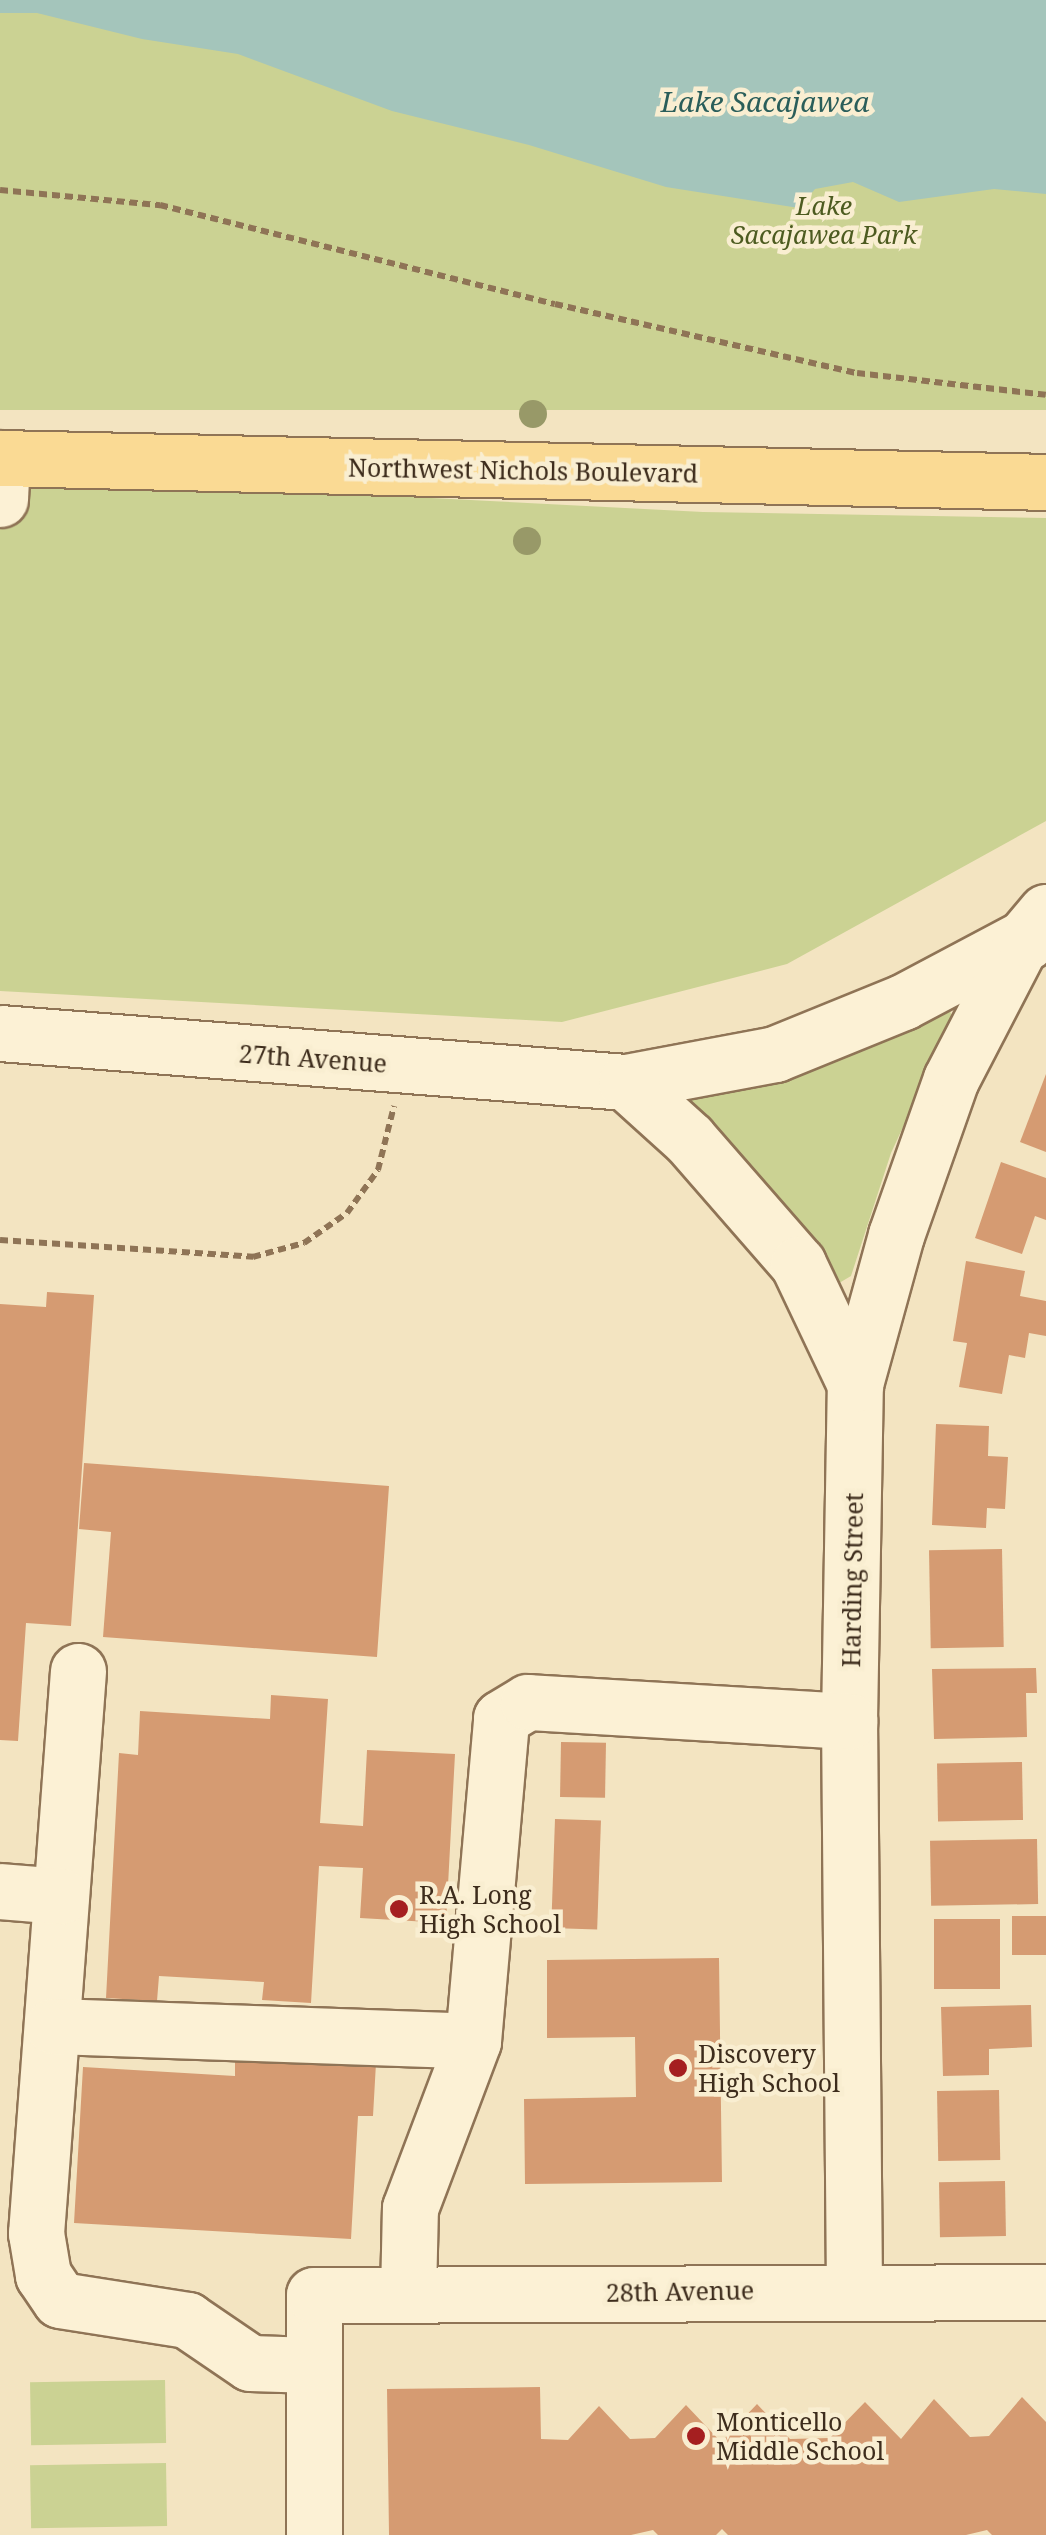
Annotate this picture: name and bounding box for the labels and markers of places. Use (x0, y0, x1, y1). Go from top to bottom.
place label: R.A. Long High School (419, 1880, 561, 1939)
marker: R.A. Long High School (388, 1898, 410, 1920)
place label: Discovery High School (698, 2039, 840, 2098)
marker: Discovery High School (667, 2057, 689, 2079)
place label: Monticello Middle School (716, 2407, 884, 2466)
marker: Monticello Middle School (685, 2425, 707, 2447)

